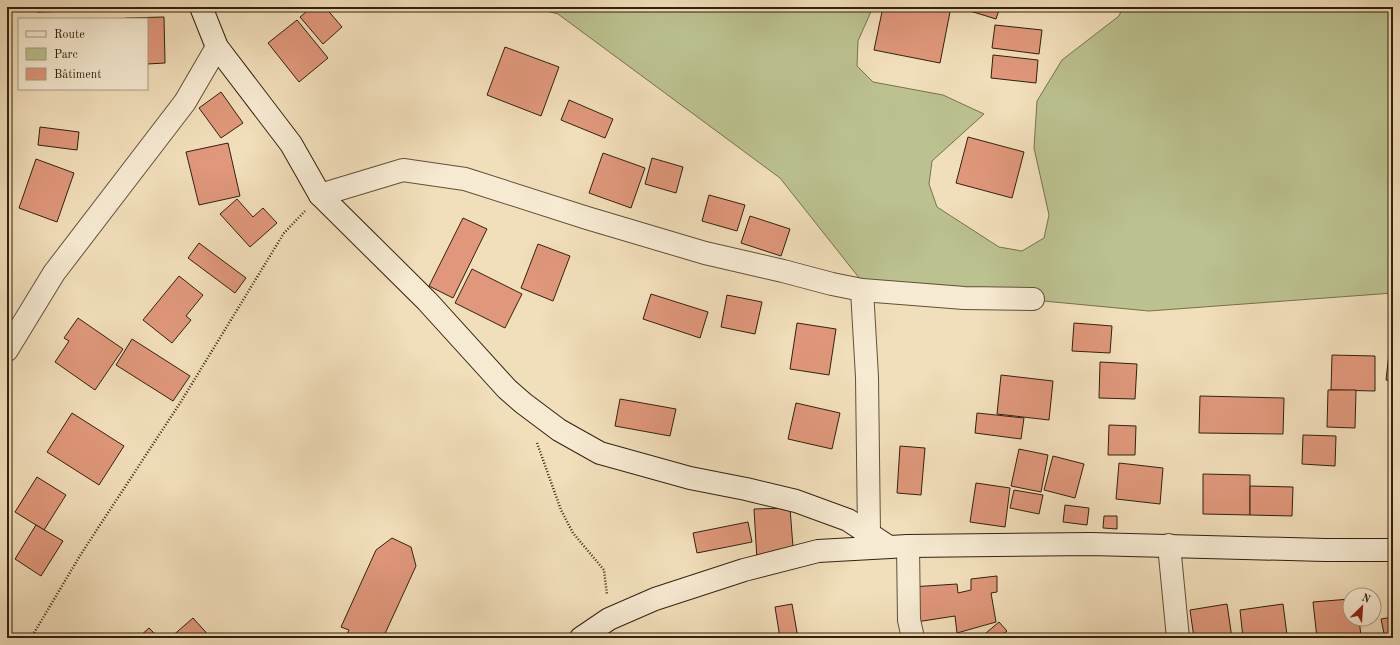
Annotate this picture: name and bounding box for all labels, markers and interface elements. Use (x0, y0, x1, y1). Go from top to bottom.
legend (18, 18, 148, 90)
text: Route (54, 29, 85, 41)
text: Parc (54, 49, 78, 61)
text: Bâtiment (54, 69, 101, 81)
north arrow (1342, 587, 1382, 627)
text: N (1359, 593, 1372, 606)

